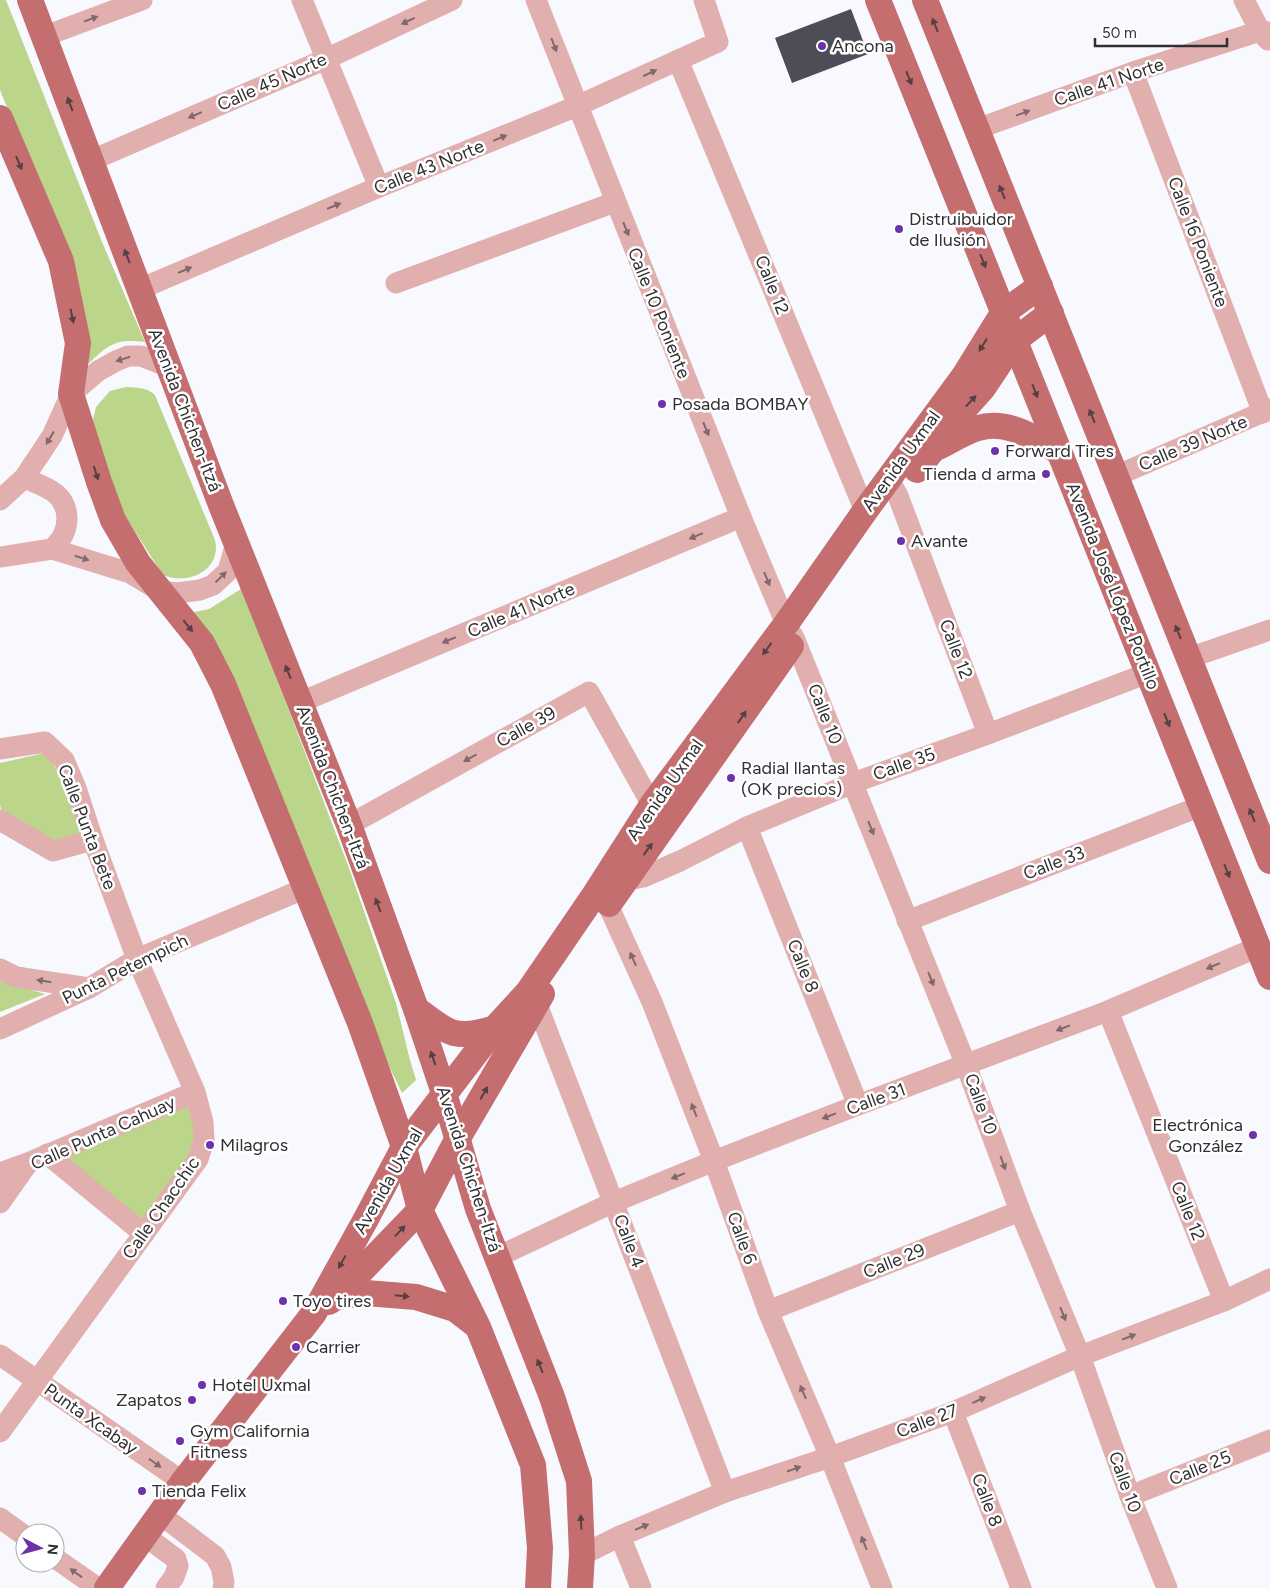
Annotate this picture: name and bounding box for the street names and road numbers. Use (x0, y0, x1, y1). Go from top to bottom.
street label: Calle 45 Norte (214, 48, 330, 116)
street label: Calle 41 Norte (1051, 53, 1167, 111)
street label: Calle 43 Norte (371, 135, 487, 199)
street label: Calle 16 Poniente (1163, 174, 1233, 310)
street label: Calle 10 Poniente (623, 244, 695, 382)
street label: Calle 12 (750, 252, 794, 318)
street label: Avenida Chichen-Itzá (144, 325, 226, 495)
street label: Avenida Uxmal (857, 406, 945, 516)
street label: Calle 39 Norte (1135, 410, 1251, 476)
street label: Avenida José López Portillo (1061, 479, 1165, 693)
street label: Calle 41 Norte (464, 577, 578, 642)
street label: Calle 12 (935, 616, 977, 682)
street label: Calle 10 (803, 681, 847, 747)
street label: Avenida Chichen-Itzá (292, 702, 374, 872)
street label: Calle 39 (493, 702, 559, 752)
street label: Avenida Uxmal (622, 735, 708, 845)
street label: Calle 35 (870, 743, 938, 785)
street label: Calle Punta Bete (53, 761, 121, 893)
street label: Calle 33 (1020, 841, 1088, 885)
street label: Punta Petempich (58, 929, 192, 1009)
street label: Calle 8 (782, 936, 824, 996)
street label: Calle 10 (960, 1070, 1002, 1138)
street label: Calle 31 (843, 1078, 909, 1120)
street label: Avenida Chichen-Itzá (432, 1083, 506, 1255)
street label: Calle Punta Cahuay (27, 1091, 179, 1175)
street label: Avenida Uxmal (349, 1124, 427, 1238)
street label: Calle Chacchic (118, 1152, 205, 1263)
street label: Calle 12 (1166, 1178, 1210, 1244)
street label: Calle 6 (722, 1209, 762, 1267)
street label: Calle 4 (609, 1211, 649, 1271)
street label: Calle 29 (860, 1239, 928, 1283)
street label: Punta Xcabay (40, 1379, 143, 1460)
street label: Calle 27 (893, 1399, 961, 1443)
street label: Calle 25 (1166, 1446, 1234, 1490)
street label: Calle 10 (1104, 1448, 1146, 1516)
street label: Calle 8 (967, 1470, 1007, 1530)

